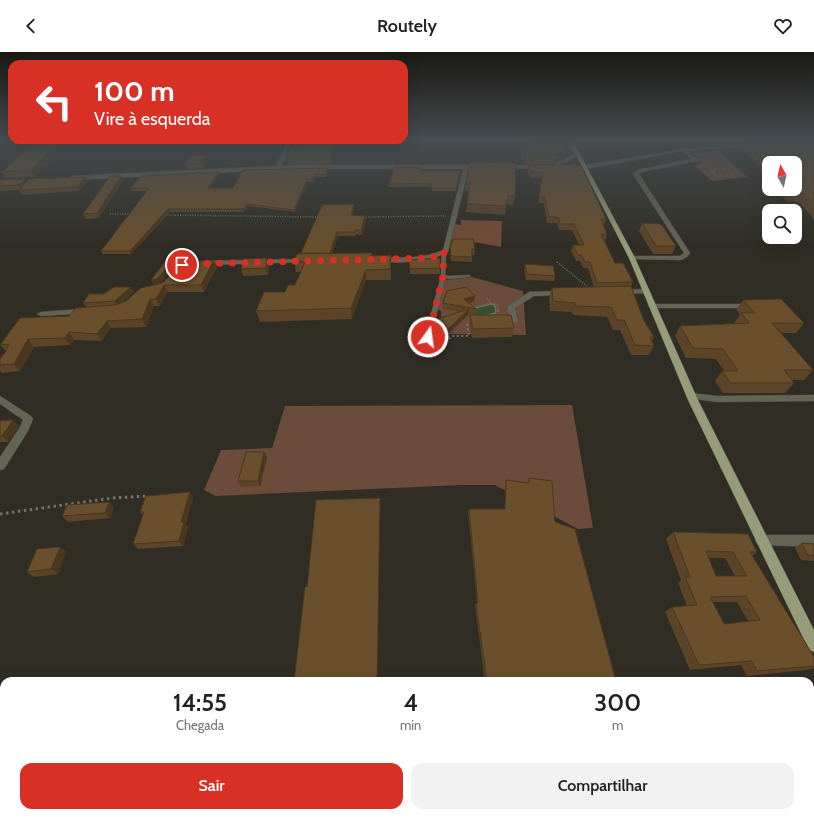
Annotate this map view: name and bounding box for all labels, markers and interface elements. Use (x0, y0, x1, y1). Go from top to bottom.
icon: back (20, 15, 42, 37)
text: Routely (377, 15, 437, 37)
icon: heart (772, 15, 794, 37)
text: 100 m (94, 74, 175, 108)
icon: left (28, 76, 80, 128)
text: Vire à esquerda (94, 108, 210, 130)
north arrow (762, 156, 802, 196)
map controls (762, 156, 802, 244)
button: search (762, 204, 802, 244)
pin (165, 248, 199, 282)
icon: arrive (171, 254, 193, 276)
position arrow (407, 316, 449, 358)
text: 14:55 (173, 688, 227, 717)
text: 4 (403, 688, 418, 717)
text: 300 (594, 688, 641, 717)
text: Chegada (176, 717, 224, 733)
text: min (400, 717, 421, 733)
text: m (612, 717, 623, 733)
button: Sair (20, 763, 403, 809)
button: Compartilhar (411, 763, 794, 809)

